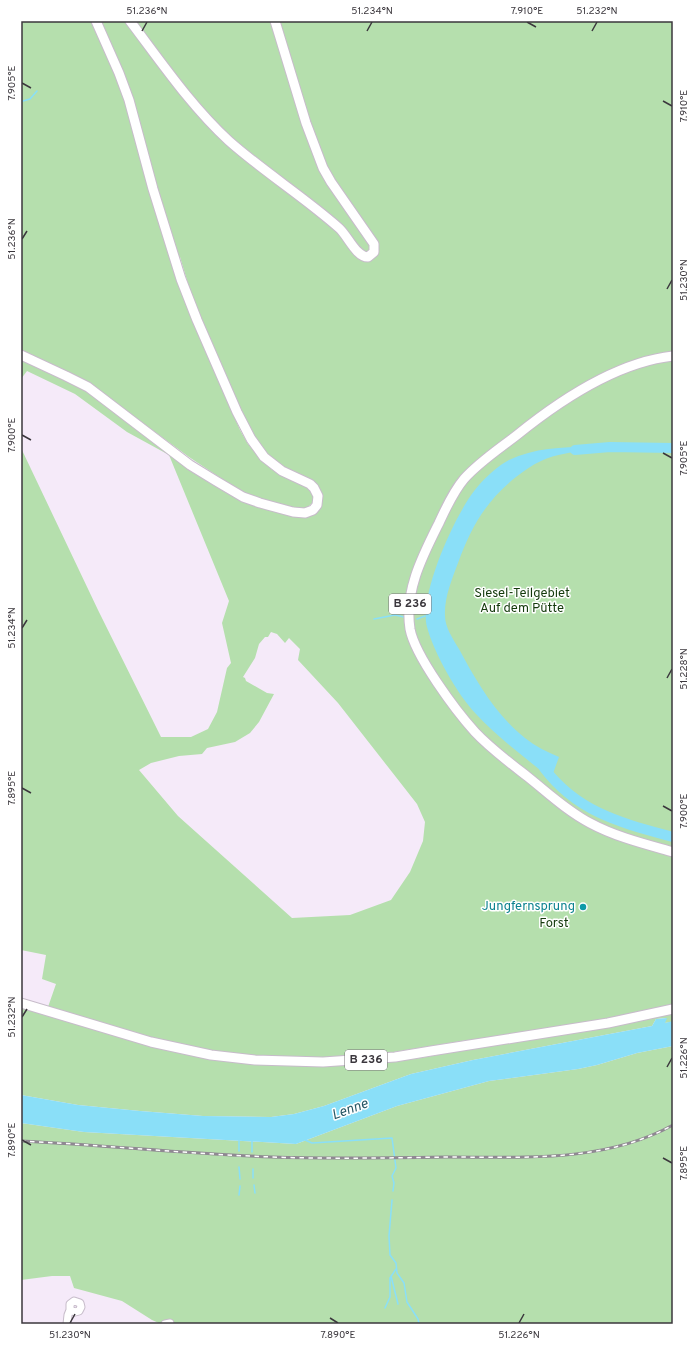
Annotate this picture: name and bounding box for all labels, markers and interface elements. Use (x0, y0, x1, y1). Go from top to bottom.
text: 51.236°N (126, 5, 168, 18)
text: 51.234°N (351, 5, 393, 18)
text: 7.910°E (511, 5, 543, 18)
text: 51.232°N (576, 5, 618, 18)
text: 7.905°E (6, 65, 19, 101)
text: 7.910°E (678, 90, 691, 122)
text: 51.236°N (6, 218, 19, 260)
text: 51.230°N (678, 259, 691, 301)
text: 7.900°E (6, 417, 19, 453)
text: 7.905°E (678, 440, 691, 476)
park label: Siesel-Teilgebiet Auf dem Pütte (474, 586, 570, 617)
road number: B 236 (389, 594, 431, 614)
text: 51.234°N (6, 607, 19, 649)
text: 51.228°N (678, 648, 691, 690)
text: 7.895°E (6, 771, 19, 805)
text: 7.900°E (678, 793, 691, 829)
place label: Jungfernsprung (482, 899, 575, 915)
marker: Jungfernsprung (578, 902, 588, 912)
park label: Forst (539, 916, 569, 932)
text: 51.232°N (6, 996, 19, 1038)
text: 51.226°N (678, 1037, 691, 1079)
road number: B 236 (345, 1050, 387, 1070)
water label: Lenne (330, 1095, 371, 1124)
text: 7.890°E (6, 1123, 19, 1157)
text: 7.895°E (678, 1146, 691, 1180)
text: 51.230°N (49, 1329, 91, 1342)
text: 7.890°E (321, 1329, 355, 1342)
text: 51.226°N (498, 1329, 540, 1342)

